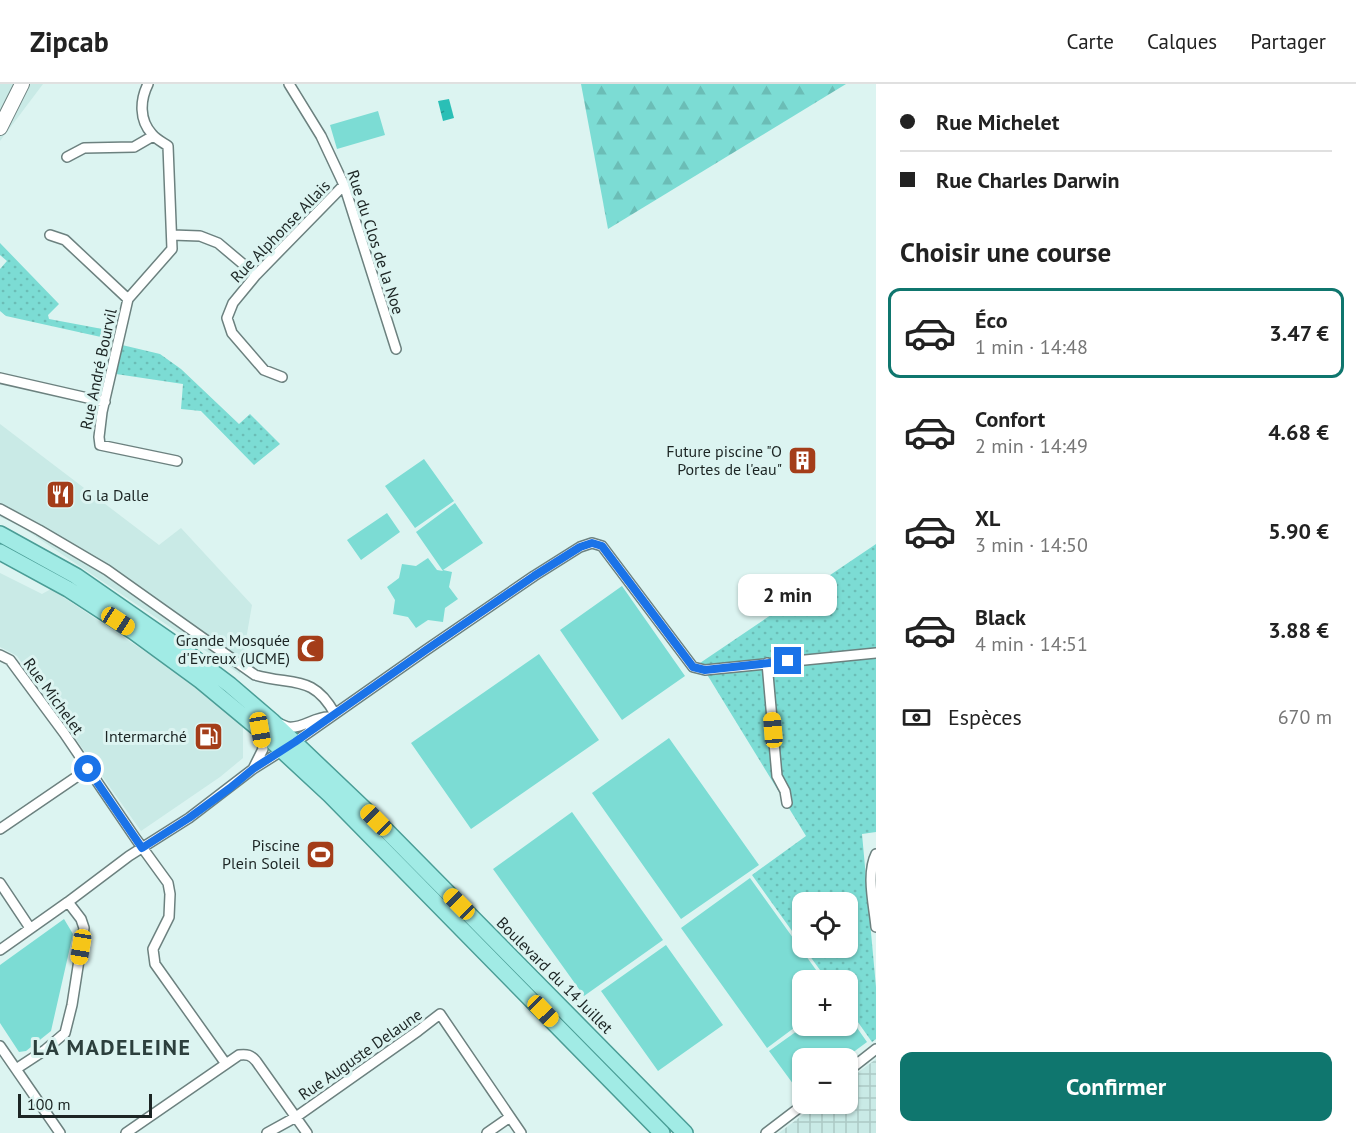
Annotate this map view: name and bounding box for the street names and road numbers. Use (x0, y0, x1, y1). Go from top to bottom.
street label: Rue du Clos de la Noe (343, 167, 409, 317)
street label: Rue Alphonse Allais (226, 175, 334, 286)
street label: Rue André Bourvil (75, 306, 121, 431)
street label: Rue Michelet (20, 654, 89, 739)
street label: Boulevard du 14 Juillet (493, 913, 618, 1038)
street label: Rue Auguste Delaune (294, 1004, 426, 1104)

